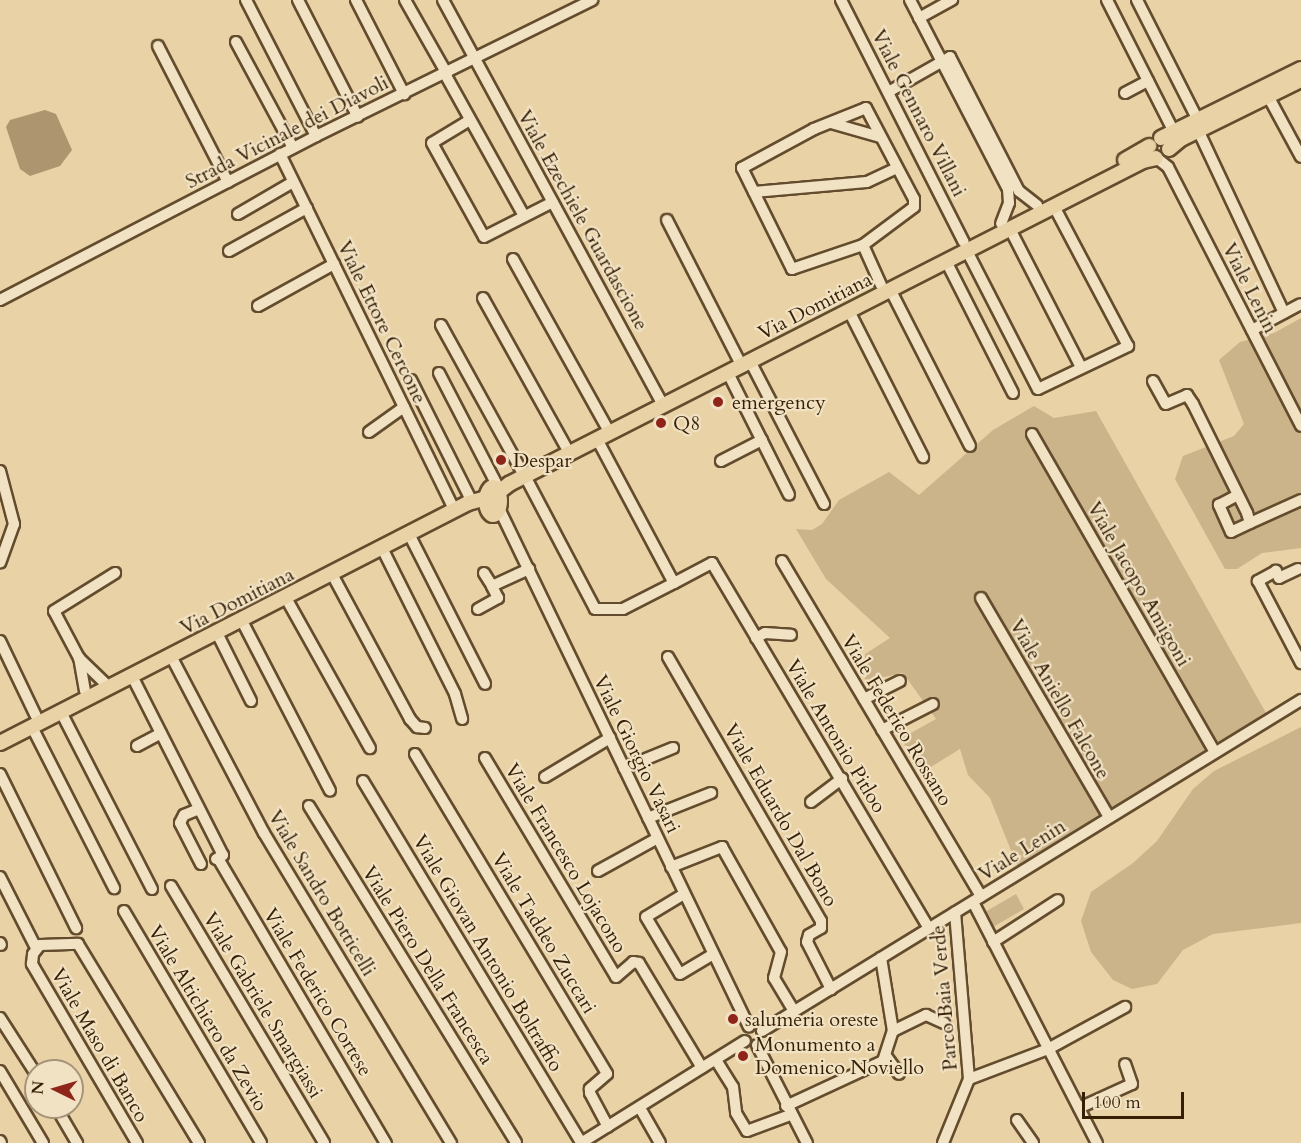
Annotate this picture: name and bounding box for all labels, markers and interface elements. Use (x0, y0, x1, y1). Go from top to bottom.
street label: Viale Gennaro Villani (866, 25, 972, 201)
street label: Strada Vicinale dei Diavoli (182, 70, 392, 194)
street label: Viale Ezechiele Guardascione (512, 106, 654, 334)
street label: Viale Ettore Cercone (332, 237, 432, 407)
street label: Viale Lenin (1217, 239, 1283, 337)
street label: Via Domitiana (754, 267, 876, 345)
place label: emergency (732, 390, 826, 414)
marker: emergency (709, 393, 727, 411)
place label: Q8 (673, 411, 700, 435)
marker: Q8 (654, 416, 668, 430)
place label: Despar (513, 448, 572, 472)
marker: Despar (494, 453, 508, 467)
street label: Viale Jacopo Amigoni (1082, 497, 1196, 671)
street label: Via Domitiana (176, 562, 298, 640)
street label: Viale Aniello Falcone (1004, 615, 1116, 783)
street label: Viale Federico Rossano (836, 630, 958, 810)
street label: Viale Antonio Pitloo (781, 655, 891, 817)
street label: Viale Giorgio Vasari (588, 671, 686, 837)
street label: Viale Eduardo Dal Bono (719, 719, 843, 911)
street label: Viale Francesco Lojacono (500, 759, 632, 957)
street label: Viale Sandro Botticelli (263, 806, 381, 980)
street label: Viale Lenin (974, 814, 1070, 886)
street label: Viale Giovan Antonio Boltraffio (408, 830, 568, 1076)
street label: Viale Taddeo Zuccari (486, 848, 602, 1018)
street label: Viale Piero Della Francesca (357, 861, 499, 1069)
street label: Viale Federico Cortese (258, 904, 378, 1080)
street label: Viale Gabriele Smargiassi (198, 908, 328, 1102)
street label: Viale Altichiero da Zevio (143, 921, 273, 1115)
street label: Parco Baia Verde (926, 924, 962, 1072)
street label: Viale Maso di Banco (46, 964, 154, 1126)
place label: salumeria oreste (745, 1007, 879, 1031)
marker: salumeria oreste (726, 1012, 740, 1026)
place label: Monumento a Domenico Noviello (755, 1032, 924, 1079)
marker: Monumento a Domenico Noviello (736, 1049, 750, 1063)
north arrow (24, 1059, 84, 1119)
text: N (26, 1080, 50, 1095)
scale bar (1085, 1080, 1187, 1118)
text: 100 m (1093, 1090, 1141, 1115)

